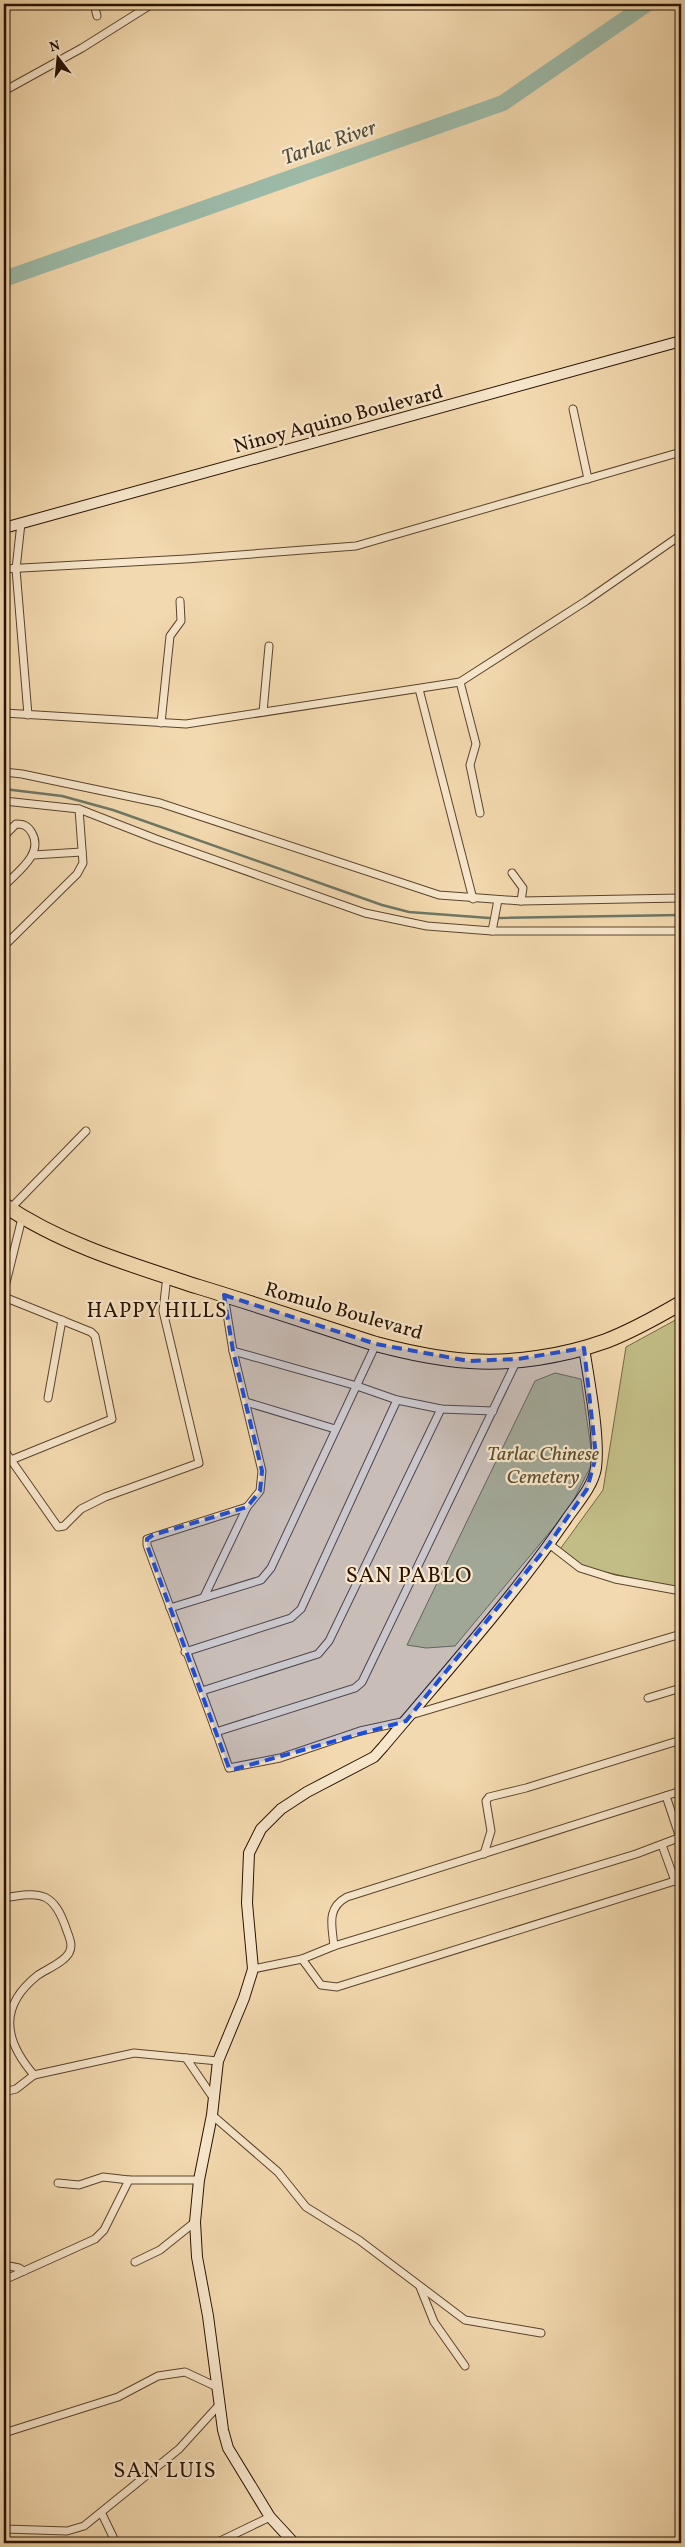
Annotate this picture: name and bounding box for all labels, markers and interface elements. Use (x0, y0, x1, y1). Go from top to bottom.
north arrow (32, 32, 82, 82)
text: N (47, 36, 62, 57)
water label: Tarlac River (278, 114, 381, 173)
street label: Ninoy Aquino Boulevard (231, 378, 446, 461)
street label: Romulo Boulevard (261, 1276, 426, 1348)
district label: HAPPY HILLS (86, 1297, 228, 1326)
park label: Tarlac Chinese Cemetery (487, 1441, 600, 1492)
district label: SAN PABLO (346, 1561, 472, 1592)
district label: SAN LUIS (113, 2456, 217, 2487)

